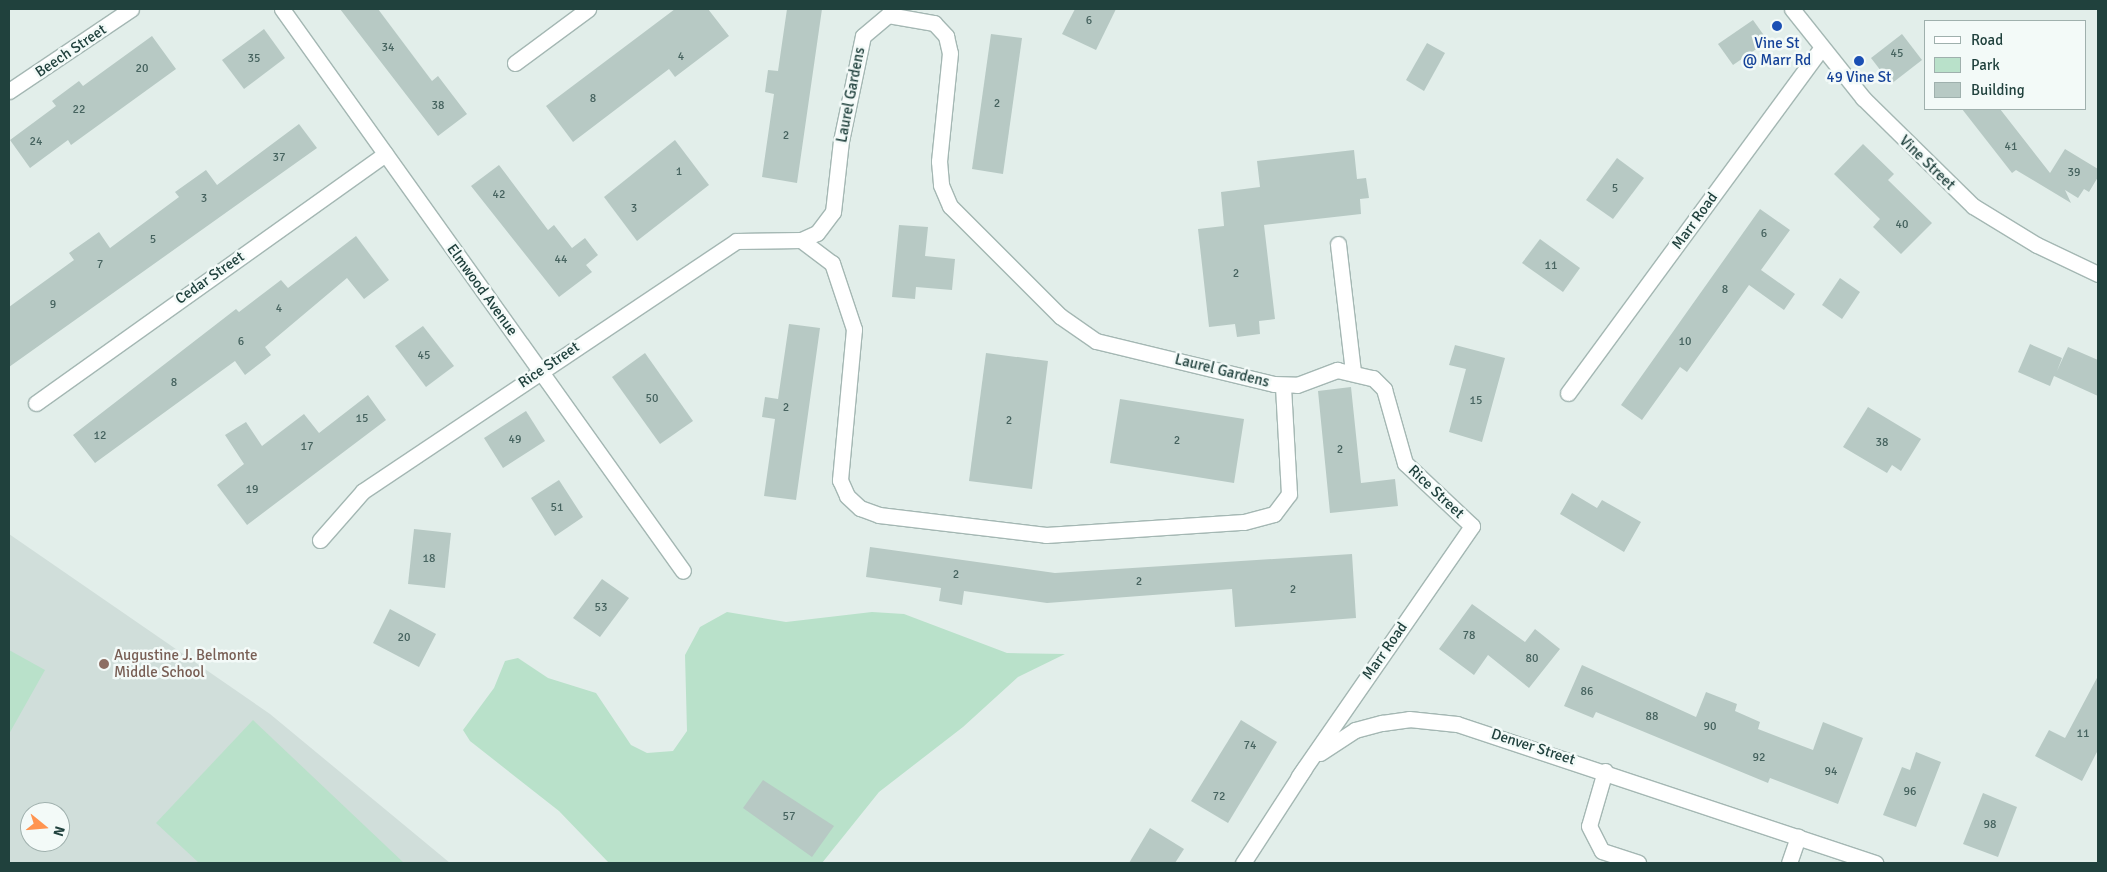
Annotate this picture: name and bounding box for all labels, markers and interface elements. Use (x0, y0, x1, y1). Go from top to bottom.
house number: 6 (1086, 14, 1092, 28)
marker: Vine St @ Marr Rd (1771, 20, 1783, 32)
legend (1924, 20, 2087, 110)
street label: Beech Street (32, 21, 110, 81)
text: Road (1971, 31, 2003, 49)
place label: Vine St @ Marr Rd (1743, 34, 1811, 69)
house number: 34 (382, 41, 394, 55)
street label: Laurel Gardens (833, 46, 869, 144)
house number: 45 (1891, 47, 1903, 61)
house number: 4 (678, 50, 684, 64)
house number: 35 (248, 52, 260, 66)
marker: 49 Vine St (1853, 55, 1865, 67)
text: Park (1971, 56, 2000, 74)
house number: 20 (136, 62, 148, 76)
place label: 49 Vine St (1827, 69, 1891, 87)
text: Building (1971, 81, 2025, 99)
house number: 8 (590, 92, 596, 106)
house number: 2 (994, 97, 1000, 111)
house number: 38 (432, 99, 444, 113)
house number: 22 (73, 103, 85, 117)
house number: 2 (783, 129, 789, 143)
street label: Vine Street (1895, 132, 1959, 194)
house number: 24 (30, 135, 42, 149)
house number: 41 (2005, 140, 2017, 154)
house number: 37 (273, 151, 285, 165)
house number: 1 (676, 165, 682, 179)
house number: 39 (2068, 166, 2080, 180)
house number: 5 (1612, 182, 1618, 196)
house number: 42 (493, 188, 505, 202)
street label: Marr Road (1668, 189, 1722, 253)
house number: 3 (201, 192, 207, 206)
house number: 3 (631, 202, 637, 216)
house number: 40 (1896, 218, 1908, 232)
house number: 6 (1761, 227, 1767, 241)
house number: 5 (150, 233, 156, 247)
street label: Elmwood Avenue (443, 241, 521, 339)
street label: Cedar Street (172, 248, 248, 308)
house number: 44 (555, 253, 567, 267)
house number: 7 (97, 258, 103, 272)
house number: 11 (1545, 259, 1557, 273)
house number: 2 (1233, 267, 1239, 281)
house number: 8 (1722, 283, 1728, 297)
house number: 9 (50, 298, 56, 312)
house number: 4 (276, 302, 282, 316)
house number: 6 (238, 335, 244, 349)
house number: 10 (1679, 335, 1691, 349)
street label: Rice Street (515, 338, 583, 392)
house number: 45 (418, 349, 430, 363)
street label: Laurel Gardens (1173, 351, 1271, 391)
house number: 8 (171, 376, 177, 390)
house number: 50 (646, 392, 658, 406)
house number: 15 (1470, 394, 1482, 408)
house number: 2 (783, 401, 789, 415)
house number: 15 (356, 412, 368, 426)
house number: 2 (1006, 414, 1012, 428)
house number: 12 (94, 429, 106, 443)
house number: 49 (509, 433, 521, 447)
house number: 2 (1174, 434, 1180, 448)
house number: 38 (1876, 436, 1888, 450)
house number: 17 (301, 440, 313, 454)
house number: 2 (1337, 443, 1343, 457)
street label: Rice Street (1404, 462, 1468, 522)
house number: 19 (246, 483, 258, 497)
house number: 51 (551, 501, 563, 515)
house number: 18 (423, 552, 435, 566)
house number: 2 (953, 568, 959, 582)
house number: 2 (1136, 575, 1142, 589)
house number: 2 (1290, 583, 1296, 597)
house number: 53 (595, 601, 607, 615)
street label: Marr Road (1359, 619, 1411, 683)
house number: 78 (1463, 629, 1475, 643)
house number: 20 (398, 631, 410, 645)
place label: Augustine J. Belmonte Middle School (114, 646, 257, 681)
house number: 80 (1526, 652, 1538, 666)
marker: Augustine J. Belmonte Middle School (98, 658, 110, 670)
house number: 86 (1581, 685, 1593, 699)
house number: 88 (1646, 710, 1658, 724)
house number: 90 (1704, 720, 1716, 734)
street label: Denver Street (1489, 725, 1577, 769)
house number: 11 (2077, 727, 2089, 741)
house number: 74 (1244, 739, 1256, 753)
house number: 92 (1753, 751, 1765, 765)
house number: 94 (1825, 765, 1837, 779)
house number: 96 (1904, 785, 1916, 799)
house number: 72 (1213, 790, 1225, 804)
north arrow (20, 802, 70, 852)
house number: 57 (783, 810, 795, 824)
house number: 98 (1984, 818, 1996, 832)
text: N (49, 824, 68, 838)

